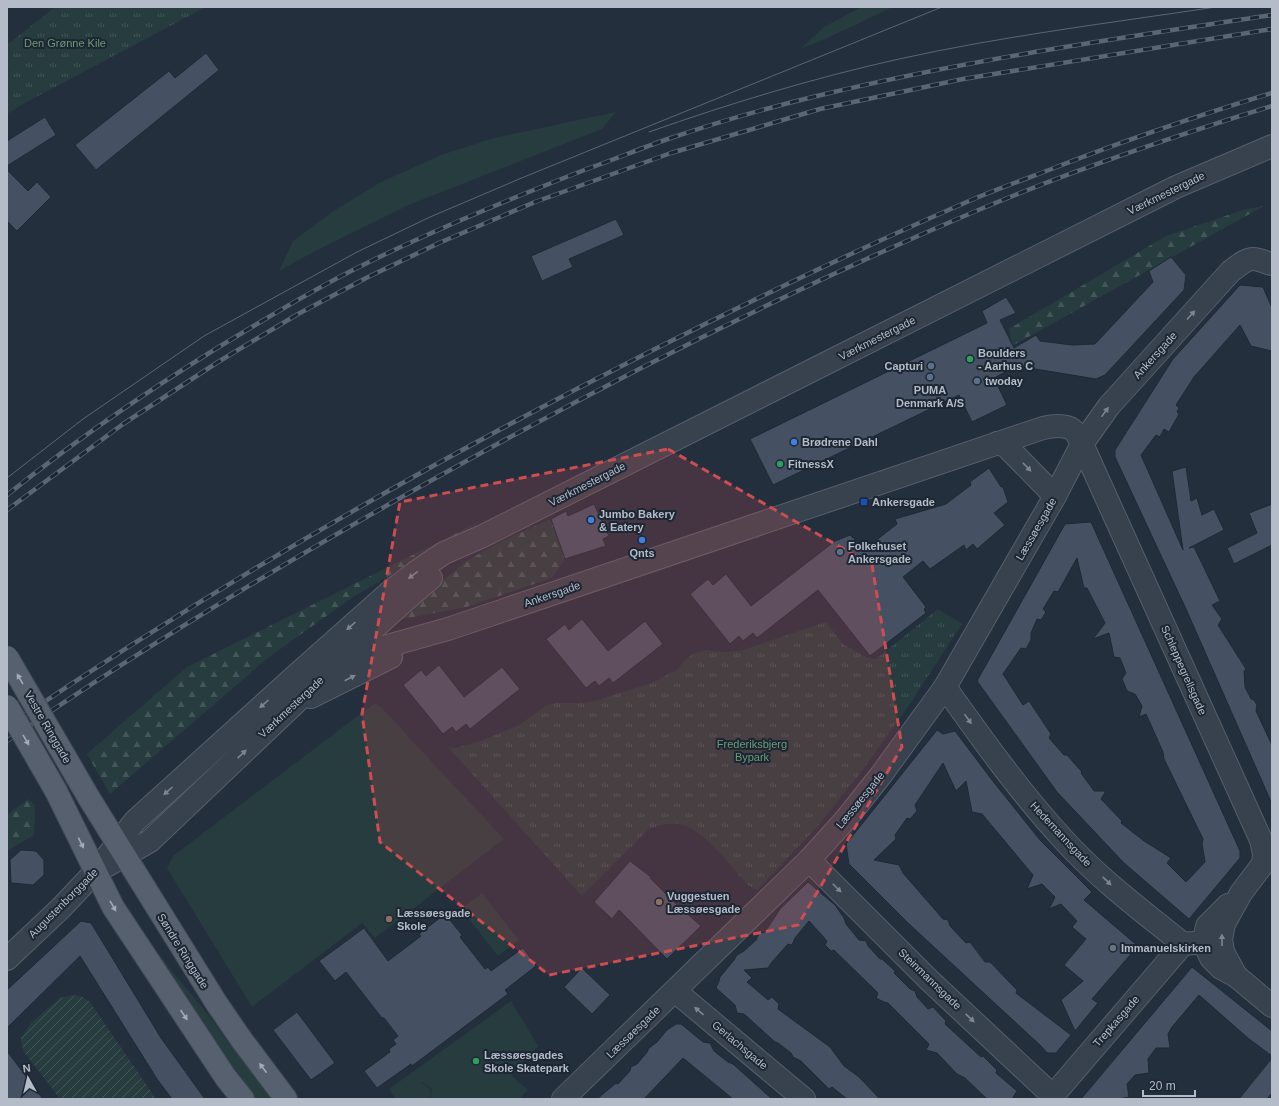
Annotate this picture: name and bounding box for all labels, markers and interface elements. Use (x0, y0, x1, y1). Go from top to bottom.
park label: Den Grønne Kile (24, 37, 106, 49)
street label: Værkmestergade (1125, 169, 1207, 217)
one-way arrow (1187, 310, 1196, 320)
street label: Værkmestergade (837, 314, 917, 362)
street label: Ankersgade (1131, 329, 1179, 381)
place label: Boulders - Aarhus C (978, 347, 1033, 372)
marker: Boulders - Aarhus C (965, 354, 975, 364)
place label: Capturi (885, 360, 923, 372)
marker: Capturi (926, 361, 936, 371)
marker: PUMA Denmark A/S (925, 372, 935, 382)
place label: twoday (985, 375, 1024, 387)
marker: twoday (972, 376, 982, 386)
place label: PUMA Denmark A/S (896, 384, 964, 409)
one-way arrow (1101, 407, 1109, 418)
place label: Brødrene Dahl (802, 436, 878, 448)
marker: Brødrene Dahl (789, 437, 799, 447)
place label: FitnessX (788, 458, 835, 470)
marker: FitnessX (775, 459, 785, 469)
street label: Værkmestergade (547, 460, 627, 508)
one-way arrow (1022, 462, 1032, 472)
place label: Ankersgade (872, 496, 935, 508)
street label: Læssøesgade (1013, 496, 1059, 562)
marker: Ankersgade (859, 497, 869, 507)
place label: Jumbo Bakery & Eatery (599, 508, 676, 533)
marker: Jumbo Bakery & Eatery (586, 515, 596, 525)
marker: Qnts (637, 535, 647, 545)
place label: Folkehuset Ankersgade (848, 540, 911, 565)
place label: Qnts (629, 547, 655, 559)
marker: Folkehuset Ankersgade (835, 547, 845, 557)
one-way arrow (407, 570, 418, 579)
street label: Ankersgade (522, 579, 582, 609)
one-way arrow (346, 622, 357, 631)
street label: Schleppegrellsgade (1159, 623, 1209, 717)
one-way arrow (16, 673, 23, 685)
street label: Værkmestergade (256, 674, 326, 740)
one-way arrow (344, 675, 356, 681)
street label: Vestre Ringgade (22, 689, 74, 765)
one-way arrow (260, 699, 269, 708)
one-way arrow (964, 714, 972, 724)
one-way arrow (23, 734, 30, 746)
park label: Frederiksbjerg Bypark (717, 738, 787, 763)
one-way arrow (237, 749, 247, 759)
street label: Læssøesgade (833, 769, 887, 831)
one-way arrow (163, 786, 173, 796)
street label: Hedemannsgade (1028, 799, 1094, 869)
one-way arrow (78, 837, 84, 849)
street label: Augustenborggade (26, 866, 100, 940)
one-way arrow (1102, 876, 1112, 886)
one-way arrow (832, 883, 842, 893)
place label: Vuggestuen Læssøesgade (667, 890, 740, 915)
marker: Vuggestuen Læssøesgade (654, 897, 664, 907)
one-way arrow (110, 900, 117, 912)
place label: Læssøesgade Skole (397, 907, 470, 932)
street label: Søndre Ringgade (155, 911, 211, 991)
marker: Læssøesgade Skole (384, 914, 394, 924)
one-way arrow (1219, 933, 1225, 946)
place label: Immanuelskirken (1121, 942, 1211, 954)
marker: Immanuelskirken (1108, 943, 1118, 953)
street label: Steinmannsgade (896, 946, 964, 1012)
street label: Trepkasgade (1091, 993, 1141, 1049)
street label: Læssøesgade (604, 1003, 662, 1061)
one-way arrow (694, 1007, 705, 1016)
one-way arrow (181, 1009, 188, 1021)
one-way arrow (965, 1013, 974, 1022)
street label: Gerlachsgade (710, 1018, 770, 1072)
place label: Læssøesgades Skole Skatepark (484, 1049, 570, 1074)
marker: Læssøesgades Skole Skatepark (471, 1056, 481, 1066)
north arrow (8, 1058, 48, 1098)
text: N (22, 1062, 31, 1075)
one-way arrow (259, 1063, 267, 1073)
scale bar (1143, 1072, 1195, 1098)
text: 20 m (1149, 1079, 1176, 1093)

